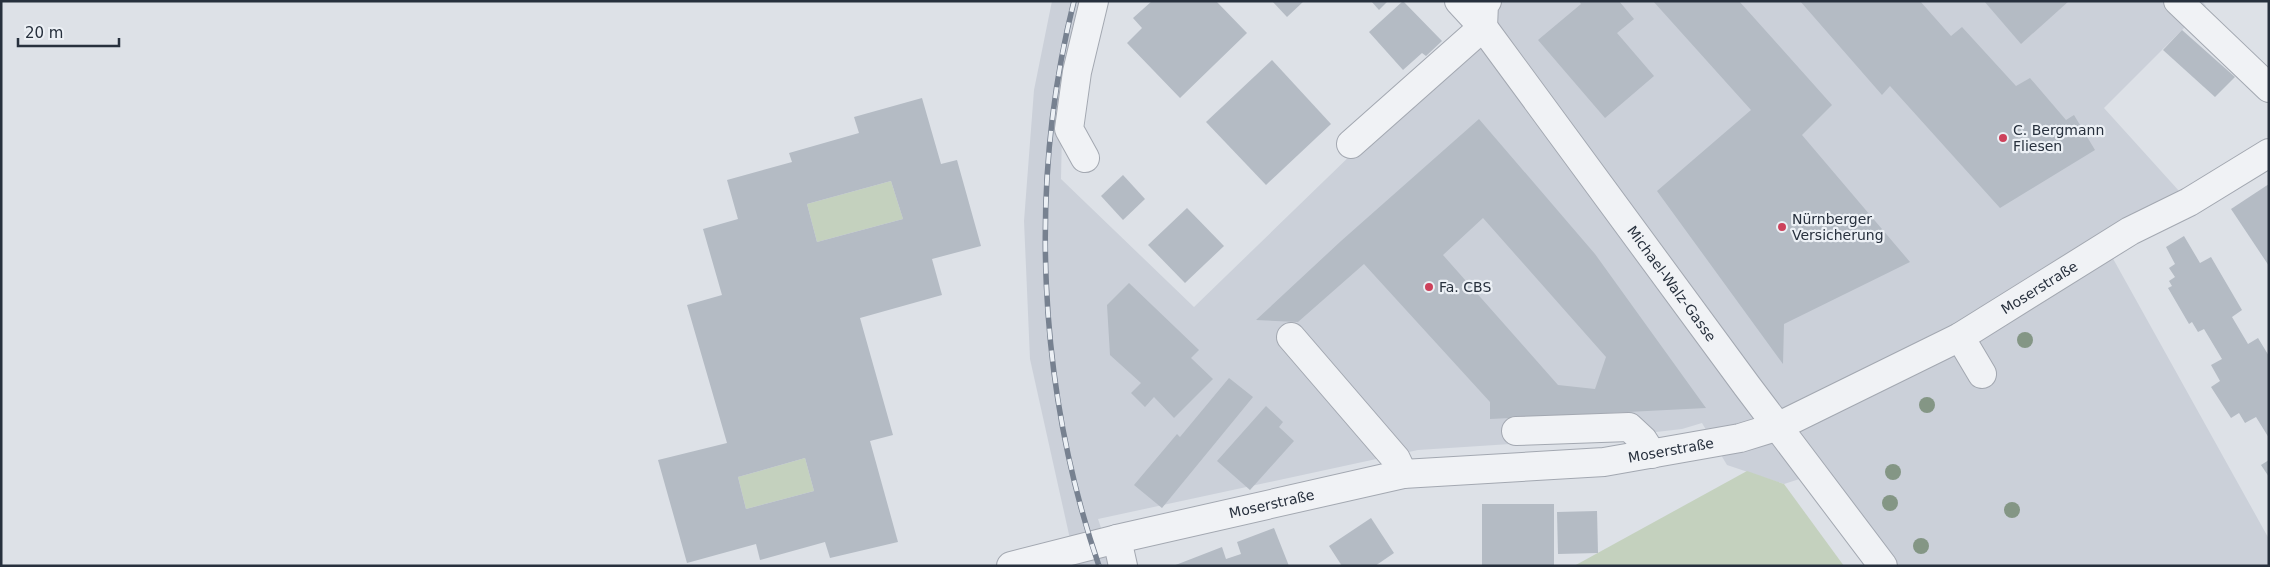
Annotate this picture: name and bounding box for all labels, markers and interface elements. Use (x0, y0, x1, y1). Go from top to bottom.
scale bar (18, 15, 119, 47)
text: 20 m (25, 24, 63, 42)
place label: C. Bergmann Fliesen (2013, 122, 2104, 154)
marker: C. Bergmann Fliesen (1997, 132, 2009, 144)
place label: Nürnberger Versicherung (1792, 211, 1884, 243)
marker: Nürnberger Versicherung (1776, 221, 1788, 233)
street label: Michael-Walz-Gasse (1624, 223, 1719, 344)
street label: Moserstraße (1998, 258, 2080, 317)
place label: Fa. CBS (1439, 279, 1491, 295)
marker: Fa. CBS (1423, 281, 1435, 293)
street label: Moserstraße (1627, 435, 1715, 466)
street label: Moserstraße (1227, 486, 1316, 521)

